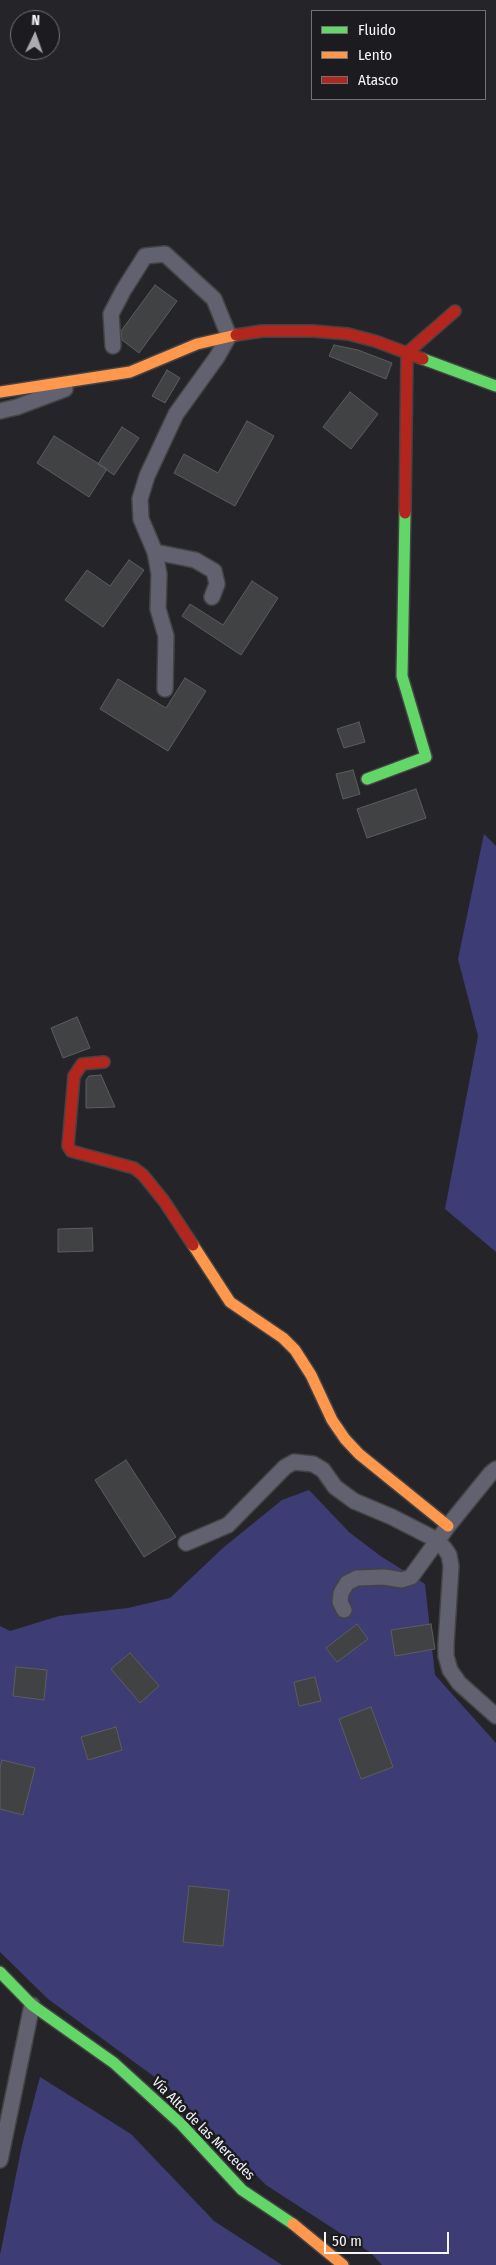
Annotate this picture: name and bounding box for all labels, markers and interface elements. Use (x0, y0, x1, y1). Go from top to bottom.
north arrow (10, 10, 60, 60)
legend (311, 10, 486, 100)
text: N (31, 12, 40, 29)
text: Fluido (358, 21, 396, 39)
text: Lento (358, 46, 392, 64)
text: Atasco (358, 71, 398, 89)
street label: Vía Alto de las Mercedes (148, 2074, 258, 2184)
scale bar (326, 2222, 451, 2254)
text: 50 m (332, 2232, 362, 2250)

